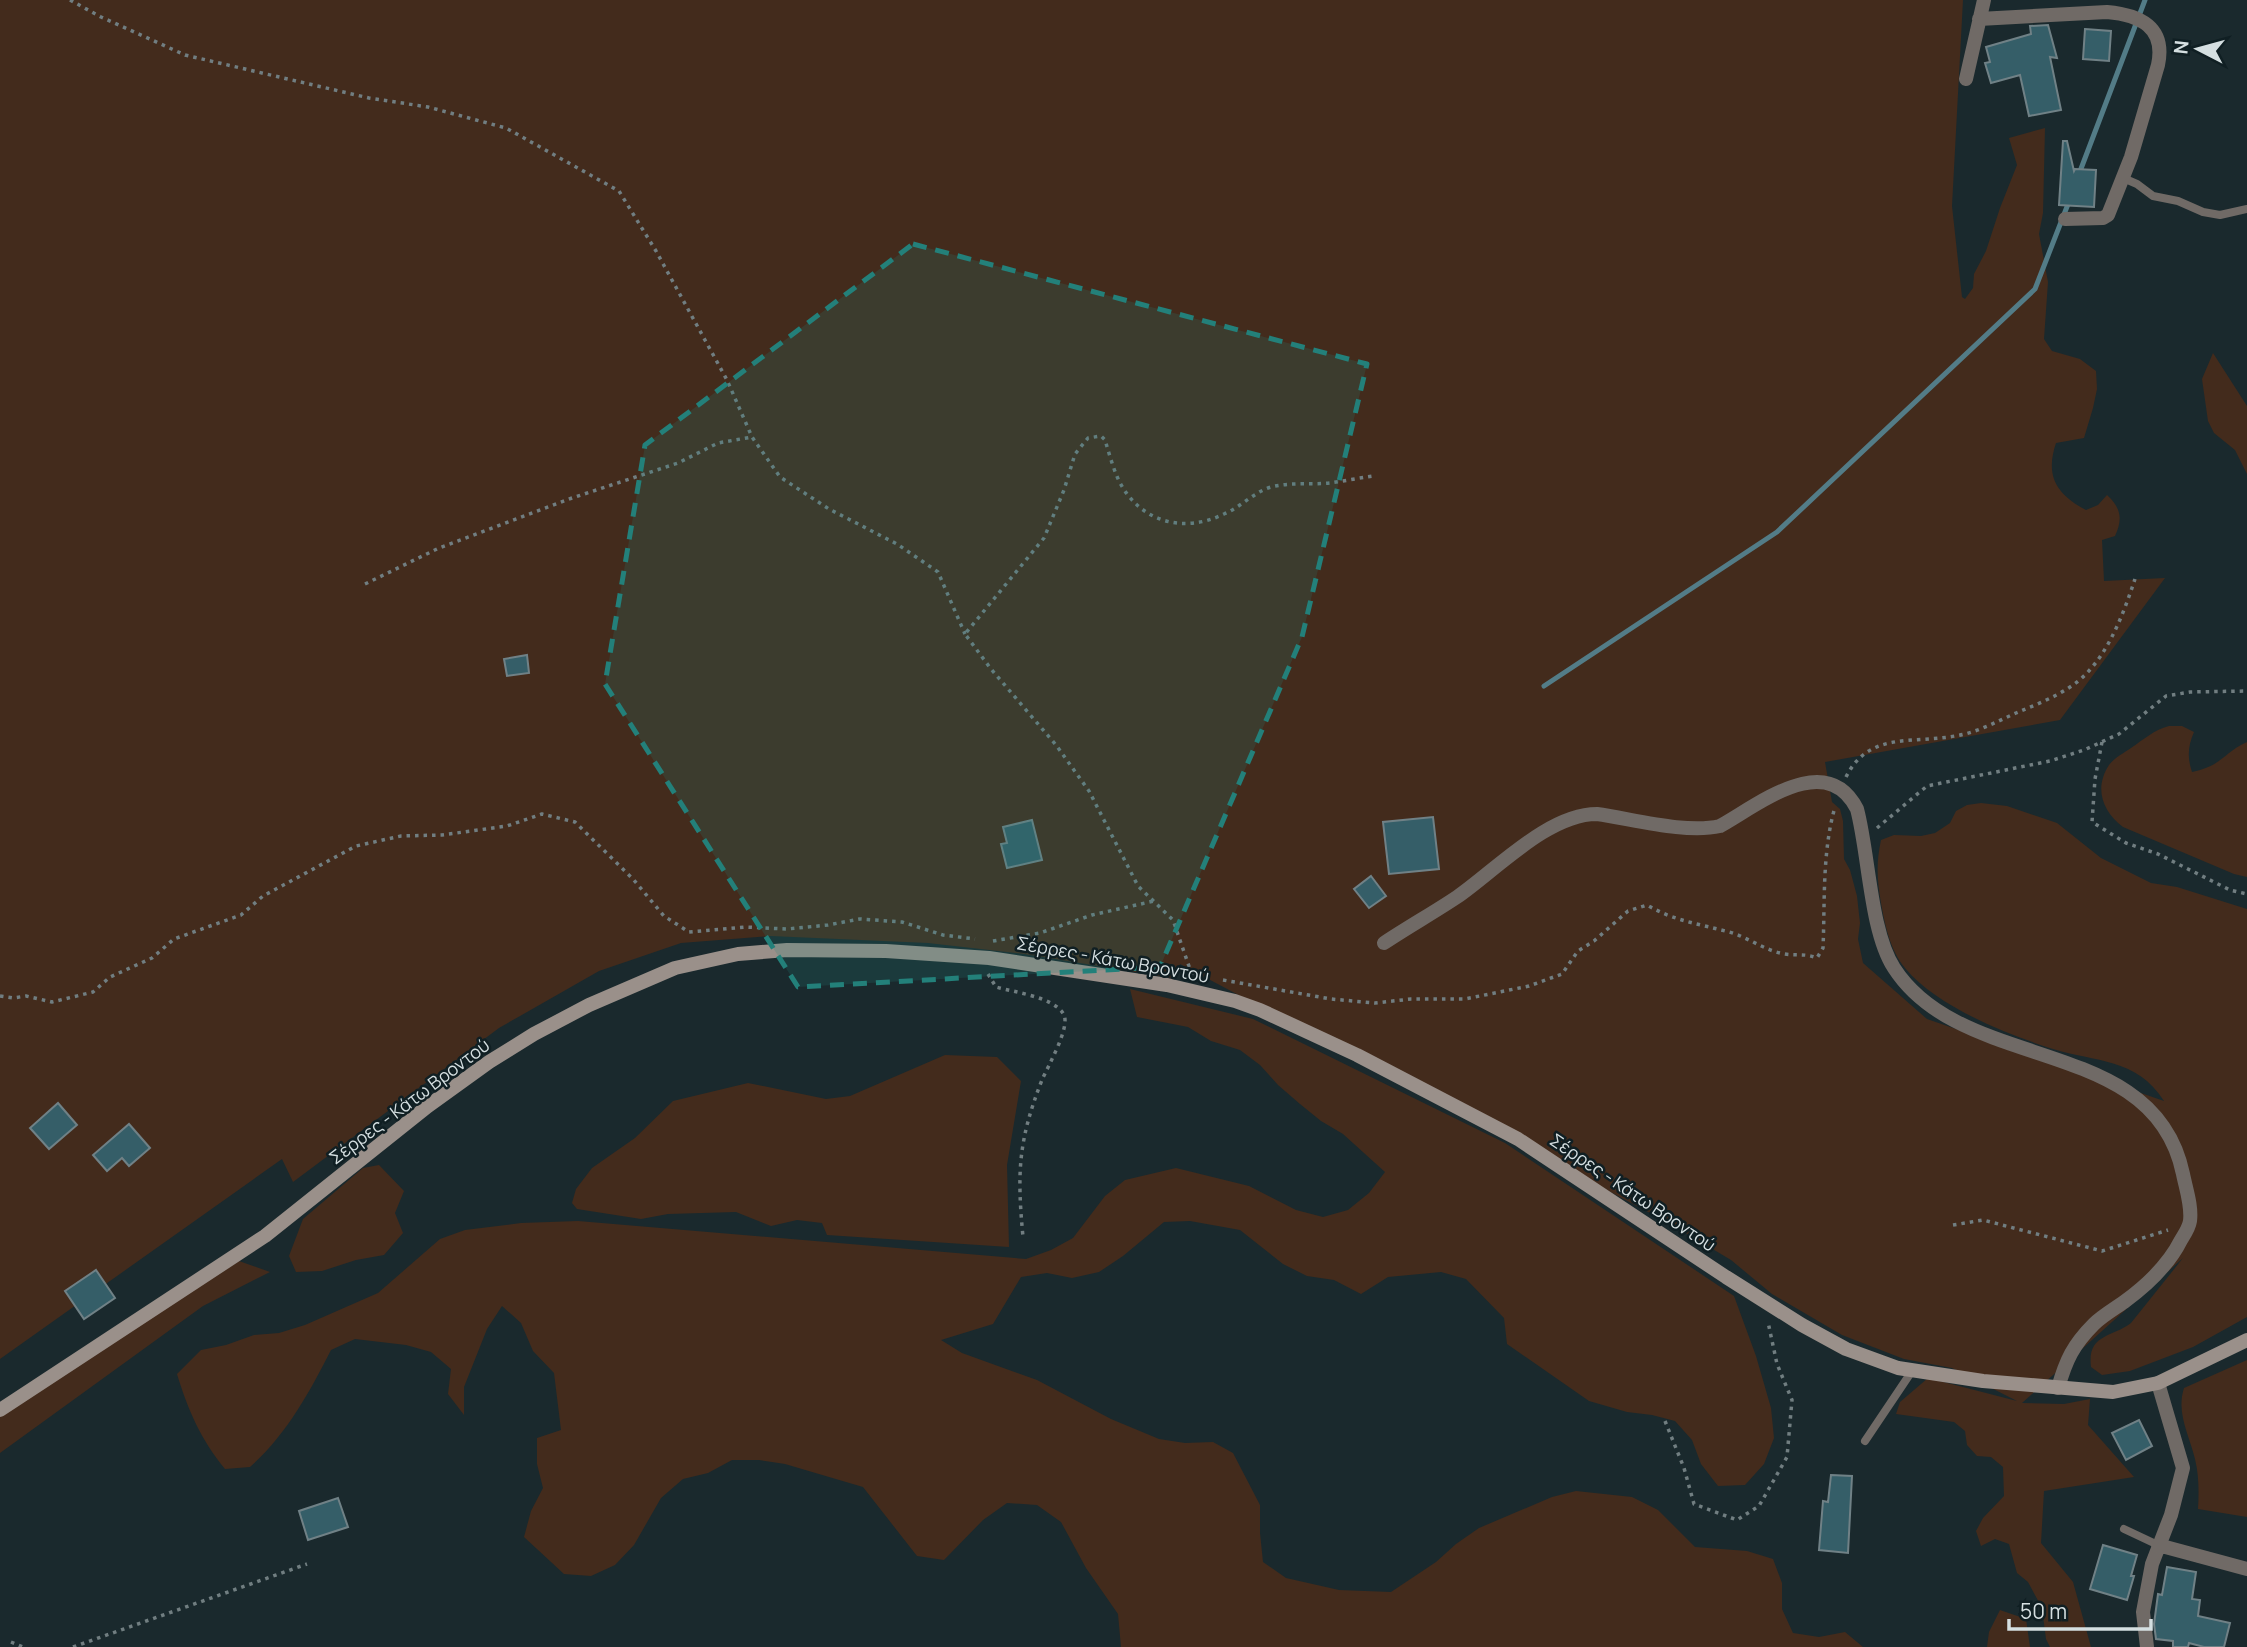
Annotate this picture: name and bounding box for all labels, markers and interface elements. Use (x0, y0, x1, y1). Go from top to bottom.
north arrow (2163, 14, 2233, 84)
text: N (2167, 39, 2195, 55)
street label: Σέρρες - Κάτω Βροντού (1015, 930, 1211, 988)
street label: Σέρρες - Κάτω Βροντού (324, 1033, 494, 1169)
street label: Σέρρες - Κάτω Βροντού (1545, 1128, 1721, 1256)
scale bar (2009, 1588, 2151, 1632)
text: 50 m (2020, 1597, 2067, 1625)

